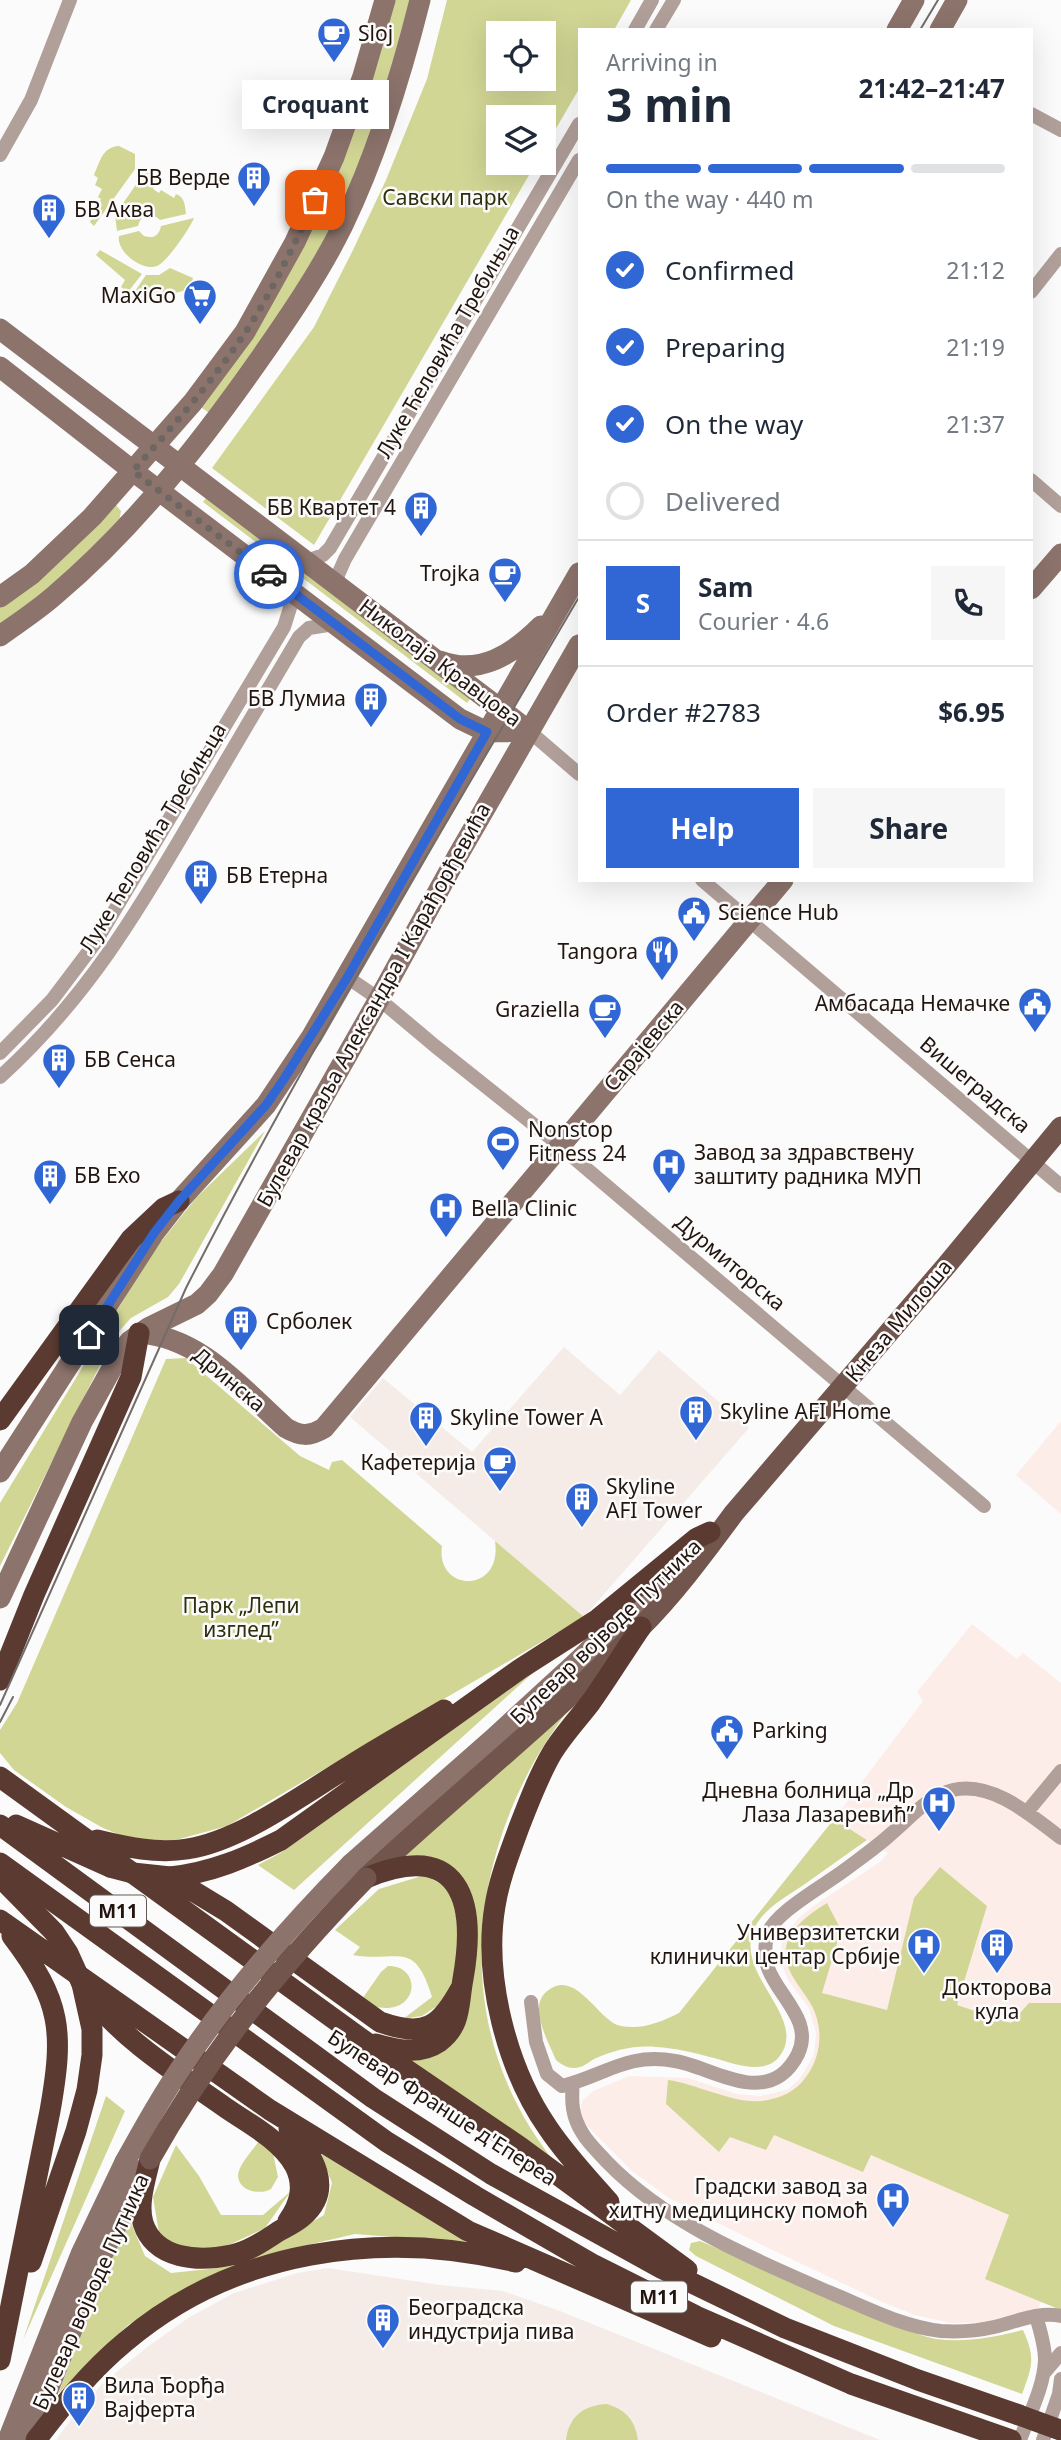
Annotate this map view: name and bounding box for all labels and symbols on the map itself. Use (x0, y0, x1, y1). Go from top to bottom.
cafe icon: Sloj (315, 15, 353, 64)
place label: Sloj (358, 19, 393, 47)
callout: Croquant (242, 81, 388, 130)
building icon: БВ Верде (235, 159, 273, 208)
place label: БВ Верде (136, 163, 230, 191)
pin (285, 170, 345, 230)
park label: Савски парк (382, 183, 508, 211)
building icon: БВ Аква (30, 191, 68, 240)
place label: БВ Аква (74, 195, 154, 223)
street label: Луке Ћеловића Требињца (369, 220, 525, 463)
supermarket icon: MaxiGo (181, 277, 219, 326)
place label: MaxiGo (101, 281, 176, 309)
building icon: БВ Квартет 4 (402, 489, 440, 538)
place label: БВ Квартет 4 (267, 493, 396, 521)
courier (234, 539, 304, 609)
cafe icon: Trojka (486, 555, 524, 604)
place label: Trojka (420, 559, 480, 587)
street label: Николаја Кравцова (354, 592, 528, 733)
building icon: БВ Лумиа (352, 680, 390, 729)
place label: БВ Лумиа (248, 684, 346, 712)
street label: Луке Ћеловића Требињца (72, 717, 232, 958)
street label: Булевар краља Александра I Карађорђевића (250, 797, 496, 1212)
building icon: БВ Етерна (182, 857, 220, 906)
place label: БВ Етерна (226, 861, 328, 889)
public building icon: Science Hub (675, 894, 713, 943)
place label: Science Hub (718, 898, 839, 926)
restaurant icon: Tangora (643, 933, 681, 982)
place label: Tangora (558, 937, 638, 965)
public building icon: Амбасада Немачке (1016, 985, 1054, 1034)
place label: Амбасада Немачке (815, 989, 1010, 1017)
cafe icon: Graziella (586, 991, 624, 1040)
street label: Сарајевска (597, 994, 690, 1097)
place label: Graziella (495, 995, 580, 1023)
street label: Вишеградска (914, 1030, 1037, 1139)
building icon: БВ Сенса (40, 1041, 78, 1090)
place label: БВ Сенса (84, 1045, 176, 1073)
place label: Nonstop Fitness 24 (528, 1115, 626, 1167)
sports icon: Nonstop Fitness 24 (484, 1123, 522, 1172)
place label: Завод за здравствену заштиту радника МУП (694, 1138, 922, 1190)
hospital icon: Завод за здравствену заштиту радника МУП (650, 1146, 688, 1195)
building icon: БВ Ехо (31, 1157, 69, 1206)
place label: БВ Ехо (74, 1161, 140, 1189)
hospital icon: Bella Clinic (427, 1190, 465, 1239)
place label: Bella Clinic (471, 1194, 577, 1222)
street label: Дурмиторска (670, 1208, 792, 1317)
street label: Кнеза Милоша (839, 1253, 958, 1388)
building icon: Срболек (222, 1303, 260, 1352)
pin (59, 1305, 119, 1365)
place label: Срболек (266, 1307, 352, 1335)
street label: Дринска (187, 1341, 272, 1418)
building icon: Skyline AFI Home (677, 1393, 715, 1442)
place label: Skyline AFI Home (720, 1397, 891, 1425)
building icon: Skyline Tower A (407, 1399, 445, 1448)
place label: Skyline Tower A (450, 1403, 604, 1431)
cafe icon: Кафетерија (481, 1444, 519, 1493)
place label: Кафетерија (361, 1448, 476, 1476)
place label: Skyline AFI Tower (606, 1472, 703, 1524)
building icon: Skyline AFI Tower (563, 1480, 601, 1529)
street label: Булевар војводе Путника (504, 1532, 707, 1730)
park label: Парк „Лепи изглед” (182, 1591, 300, 1643)
public building icon: Parking (708, 1712, 746, 1761)
place label: Parking (752, 1716, 828, 1744)
place label: Дневна болница „Др Лаза Лазаревић” (702, 1776, 914, 1828)
hospital icon: Дневна болница „Др Лаза Лазаревић” (920, 1784, 958, 1833)
road number: M11 (90, 1896, 146, 1926)
place label: Универзитетски клинички центар Србије (650, 1918, 900, 1970)
hospital icon: Универзитетски клинички центар Србије (905, 1926, 943, 1975)
building icon: Докторова кула (978, 1926, 1016, 1975)
place label: Докторова кула (942, 1973, 1052, 2025)
street label: Булевар Франше д'Епереа (323, 2023, 562, 2192)
street label: Булевар војводе Путника (25, 2169, 155, 2414)
place label: Градски завод за хитну медицинску помоћ (609, 2172, 868, 2224)
hospital icon: Градски завод за хитну медицинску помоћ (874, 2180, 912, 2229)
road number: M11 (631, 2282, 687, 2312)
place label: Београдска индустрија пива (408, 2293, 575, 2345)
building icon: Београдска индустрија пива (364, 2301, 402, 2350)
place label: Вила Ђорђа Вајферта (104, 2371, 225, 2423)
building icon: Вила Ђорђа Вајферта (60, 2379, 98, 2428)

